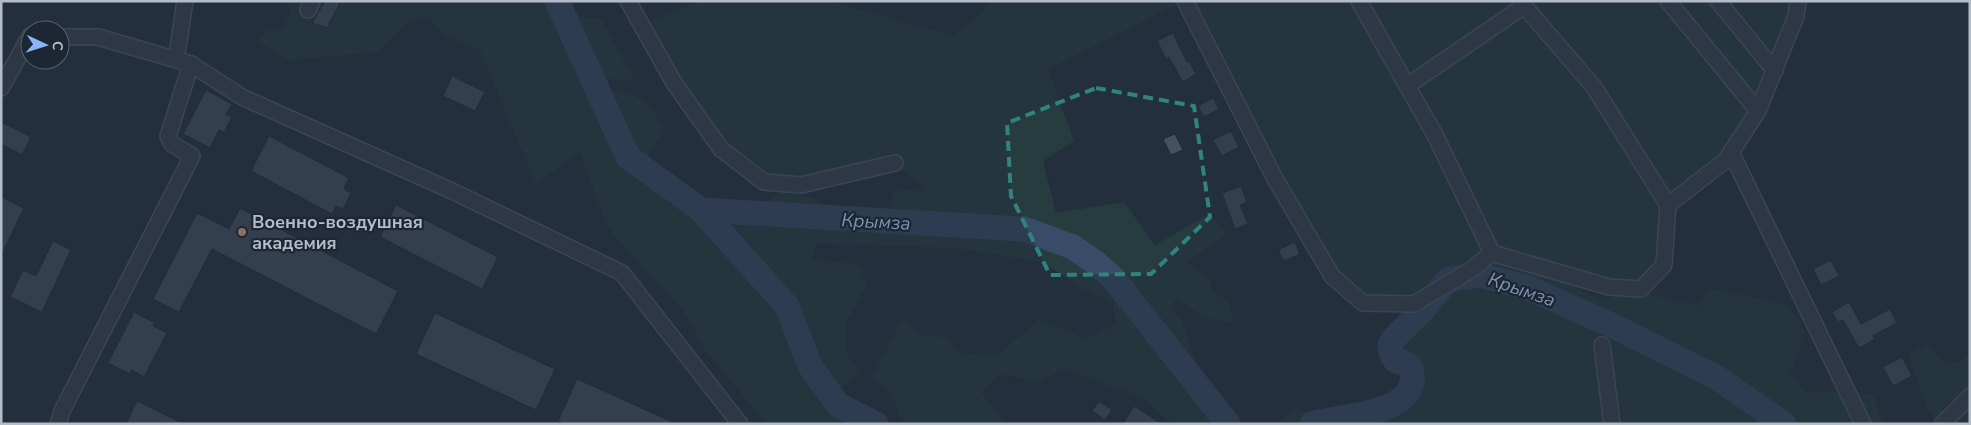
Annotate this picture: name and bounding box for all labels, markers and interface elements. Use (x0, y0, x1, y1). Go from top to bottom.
north arrow (20, 20, 70, 70)
text: С (48, 40, 67, 52)
water label: Крымза (841, 207, 911, 237)
place label: Военно-воздушная академия (252, 210, 423, 255)
marker: Военно-воздушная академия (236, 226, 248, 238)
water label: Крымза (1485, 266, 1559, 314)

